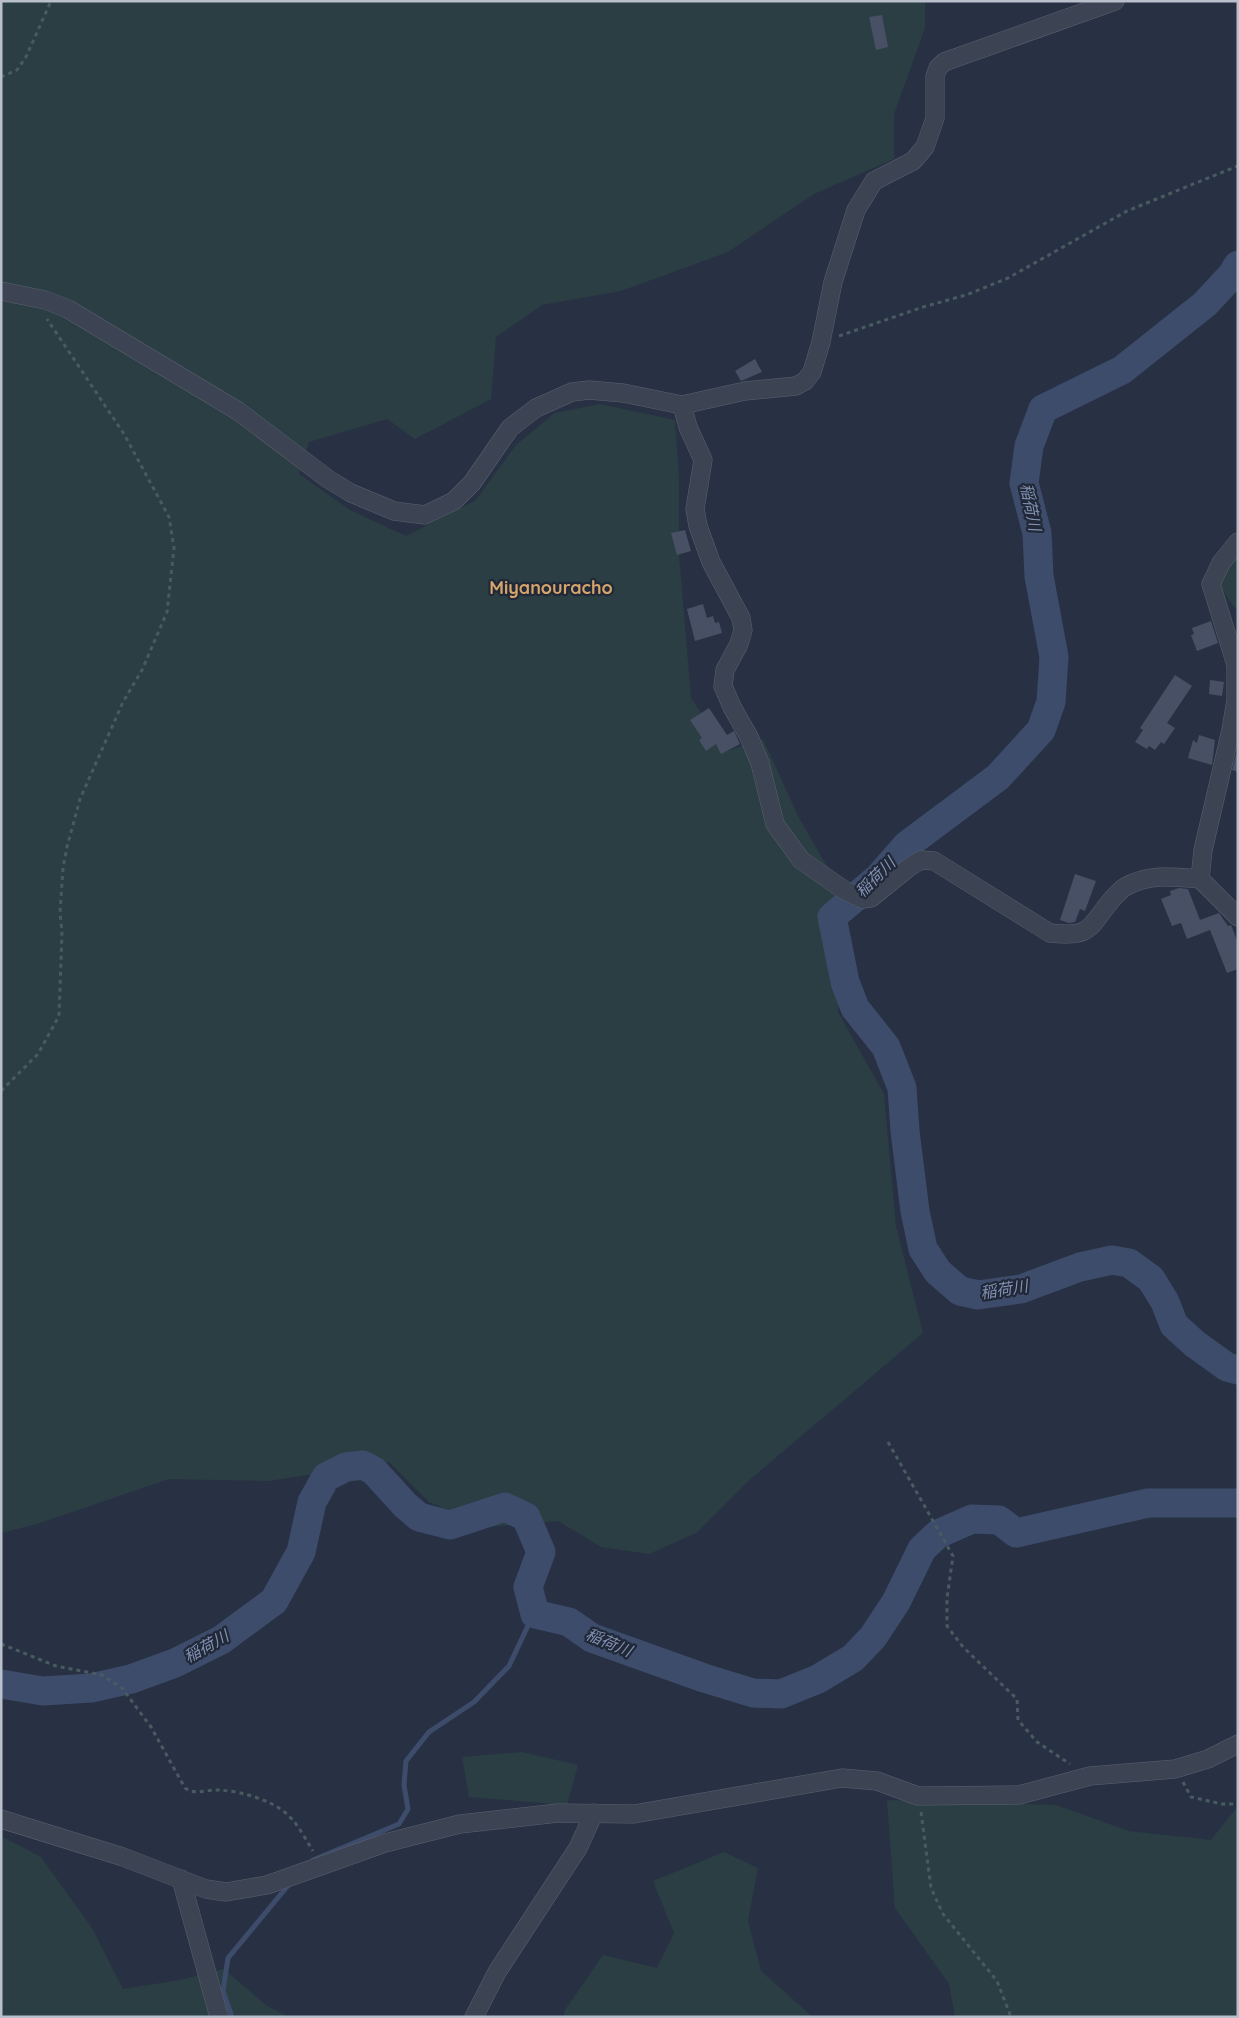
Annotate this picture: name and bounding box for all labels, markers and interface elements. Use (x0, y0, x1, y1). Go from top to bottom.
water label: 稲荷川 (1017, 482, 1046, 534)
district label: Miyanouracho (489, 576, 613, 599)
water label: 稲荷川 (851, 852, 900, 901)
water label: 稲荷川 (979, 1275, 1031, 1303)
water label: 稲荷川 (583, 1623, 637, 1661)
water label: 稲荷川 (180, 1625, 234, 1666)

